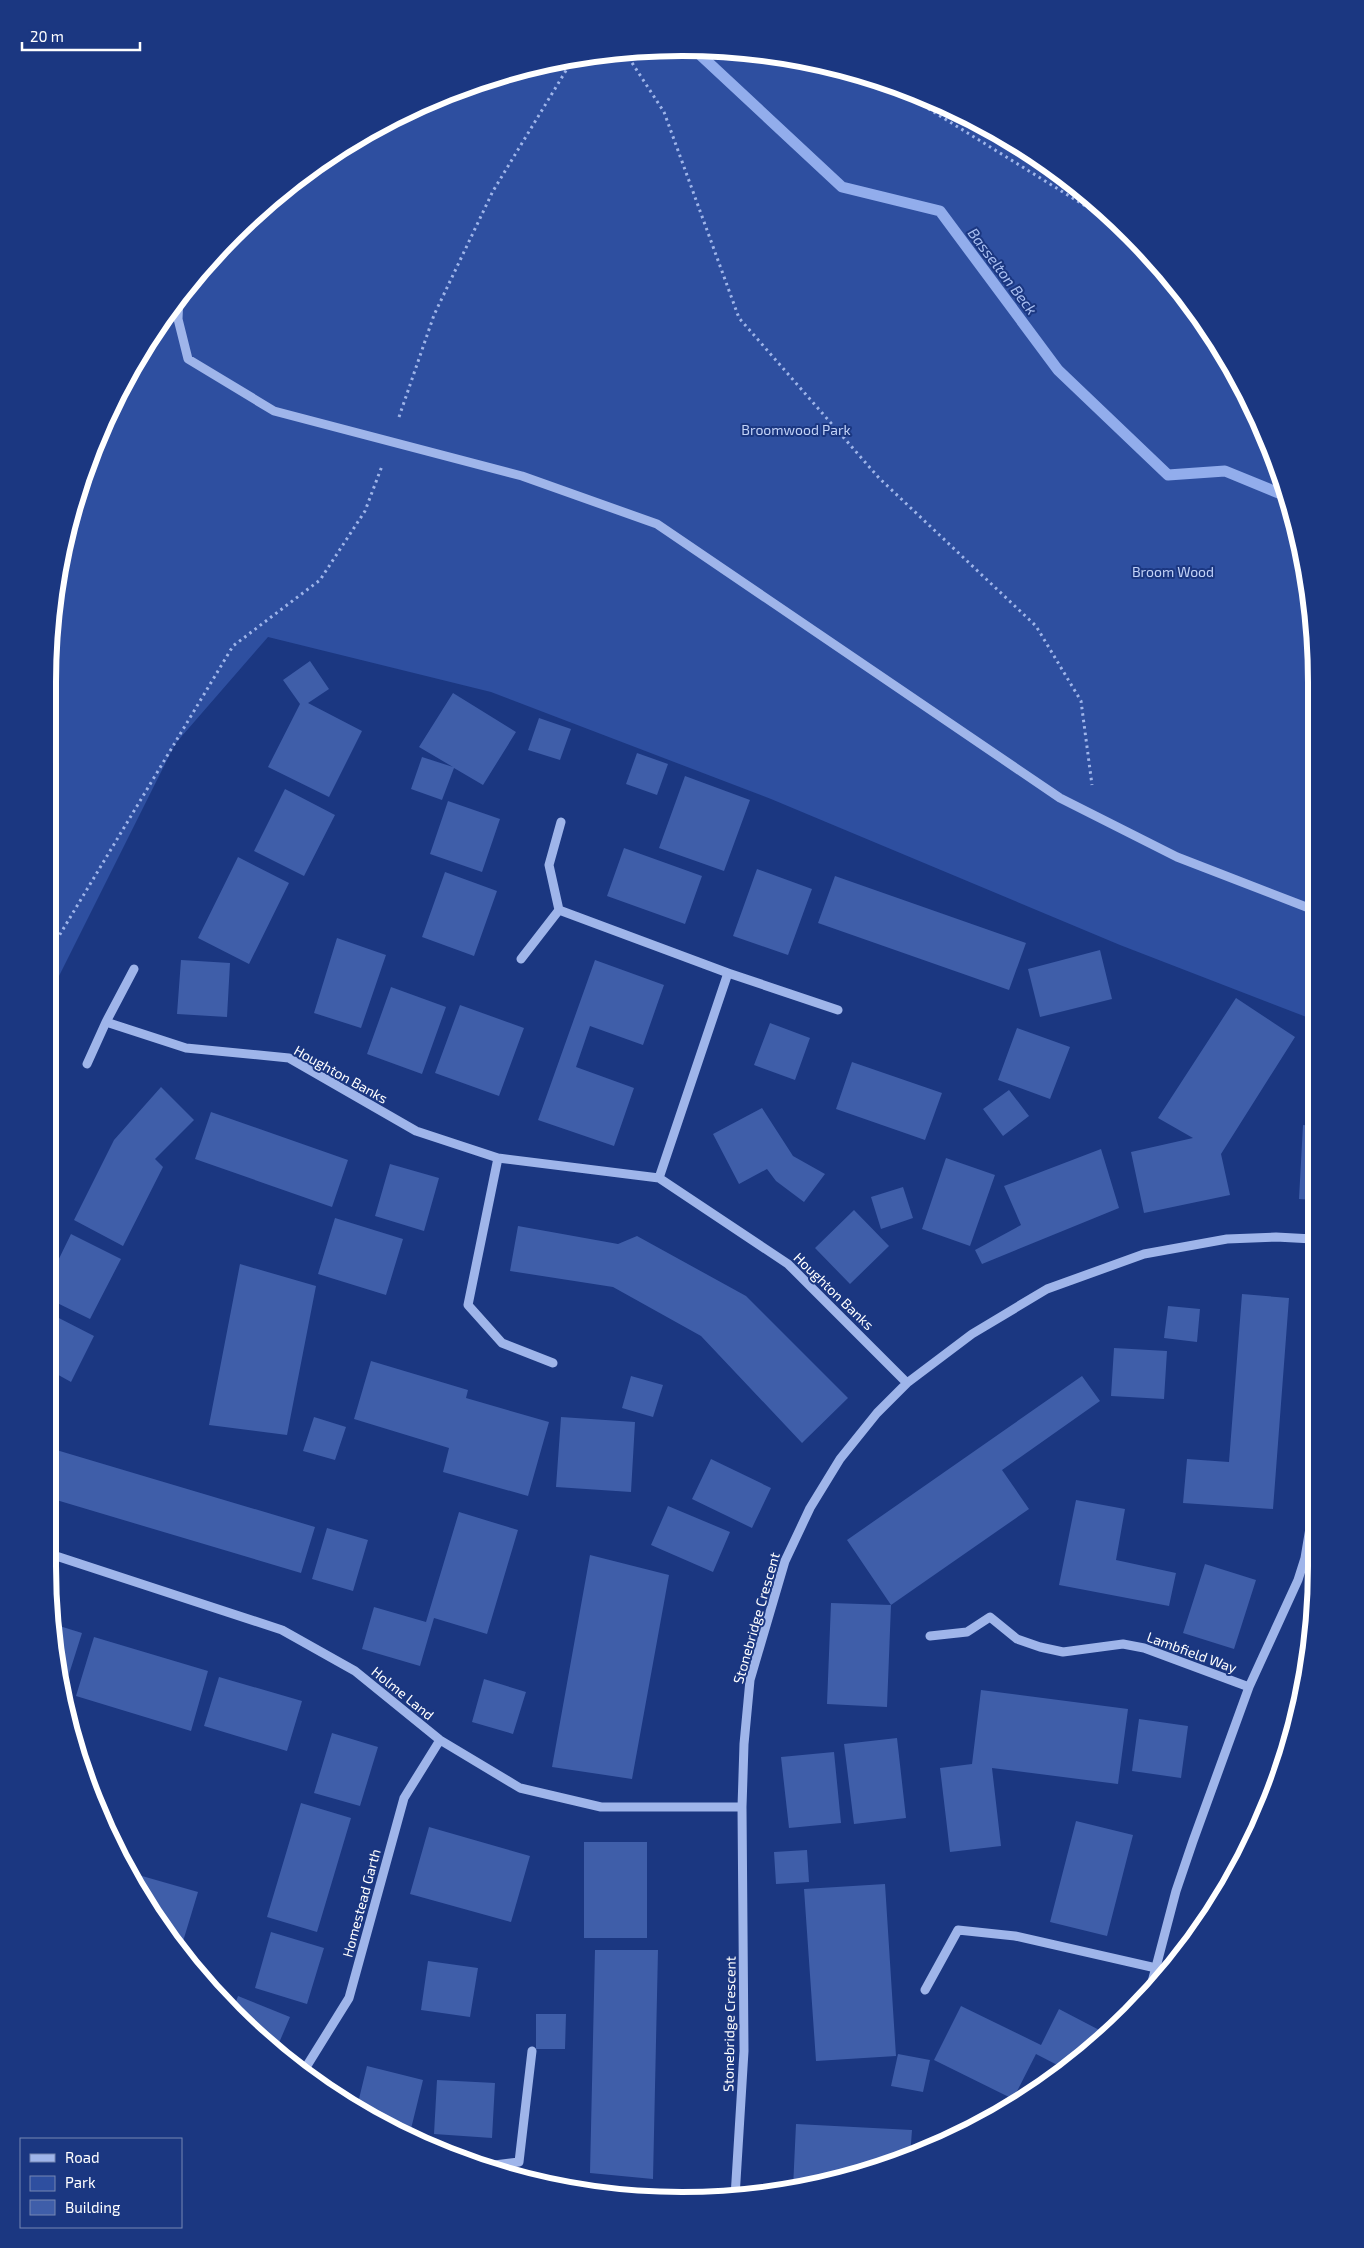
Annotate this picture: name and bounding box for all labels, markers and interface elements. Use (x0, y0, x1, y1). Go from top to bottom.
scale bar (22, 20, 140, 52)
text: 20 m (30, 27, 64, 45)
water label: Basselton Beck (965, 224, 1042, 318)
park label: Broomwood Park (741, 421, 851, 438)
park label: Broom Wood (1132, 563, 1214, 580)
street label: Houghton Banks (291, 1041, 391, 1107)
street label: Houghton Banks (791, 1249, 877, 1333)
street label: Stonebridge Crescent (729, 1550, 783, 1686)
street label: Lambfield Way (1145, 1628, 1240, 1676)
street label: Holme Land (368, 1663, 438, 1723)
street label: Homestead Garth (338, 1847, 384, 1959)
street label: Stonebridge Crescent (719, 1956, 739, 2092)
legend (20, 2138, 182, 2228)
text: Road (65, 2148, 100, 2166)
text: Park (65, 2173, 96, 2191)
text: Building (65, 2198, 121, 2216)

